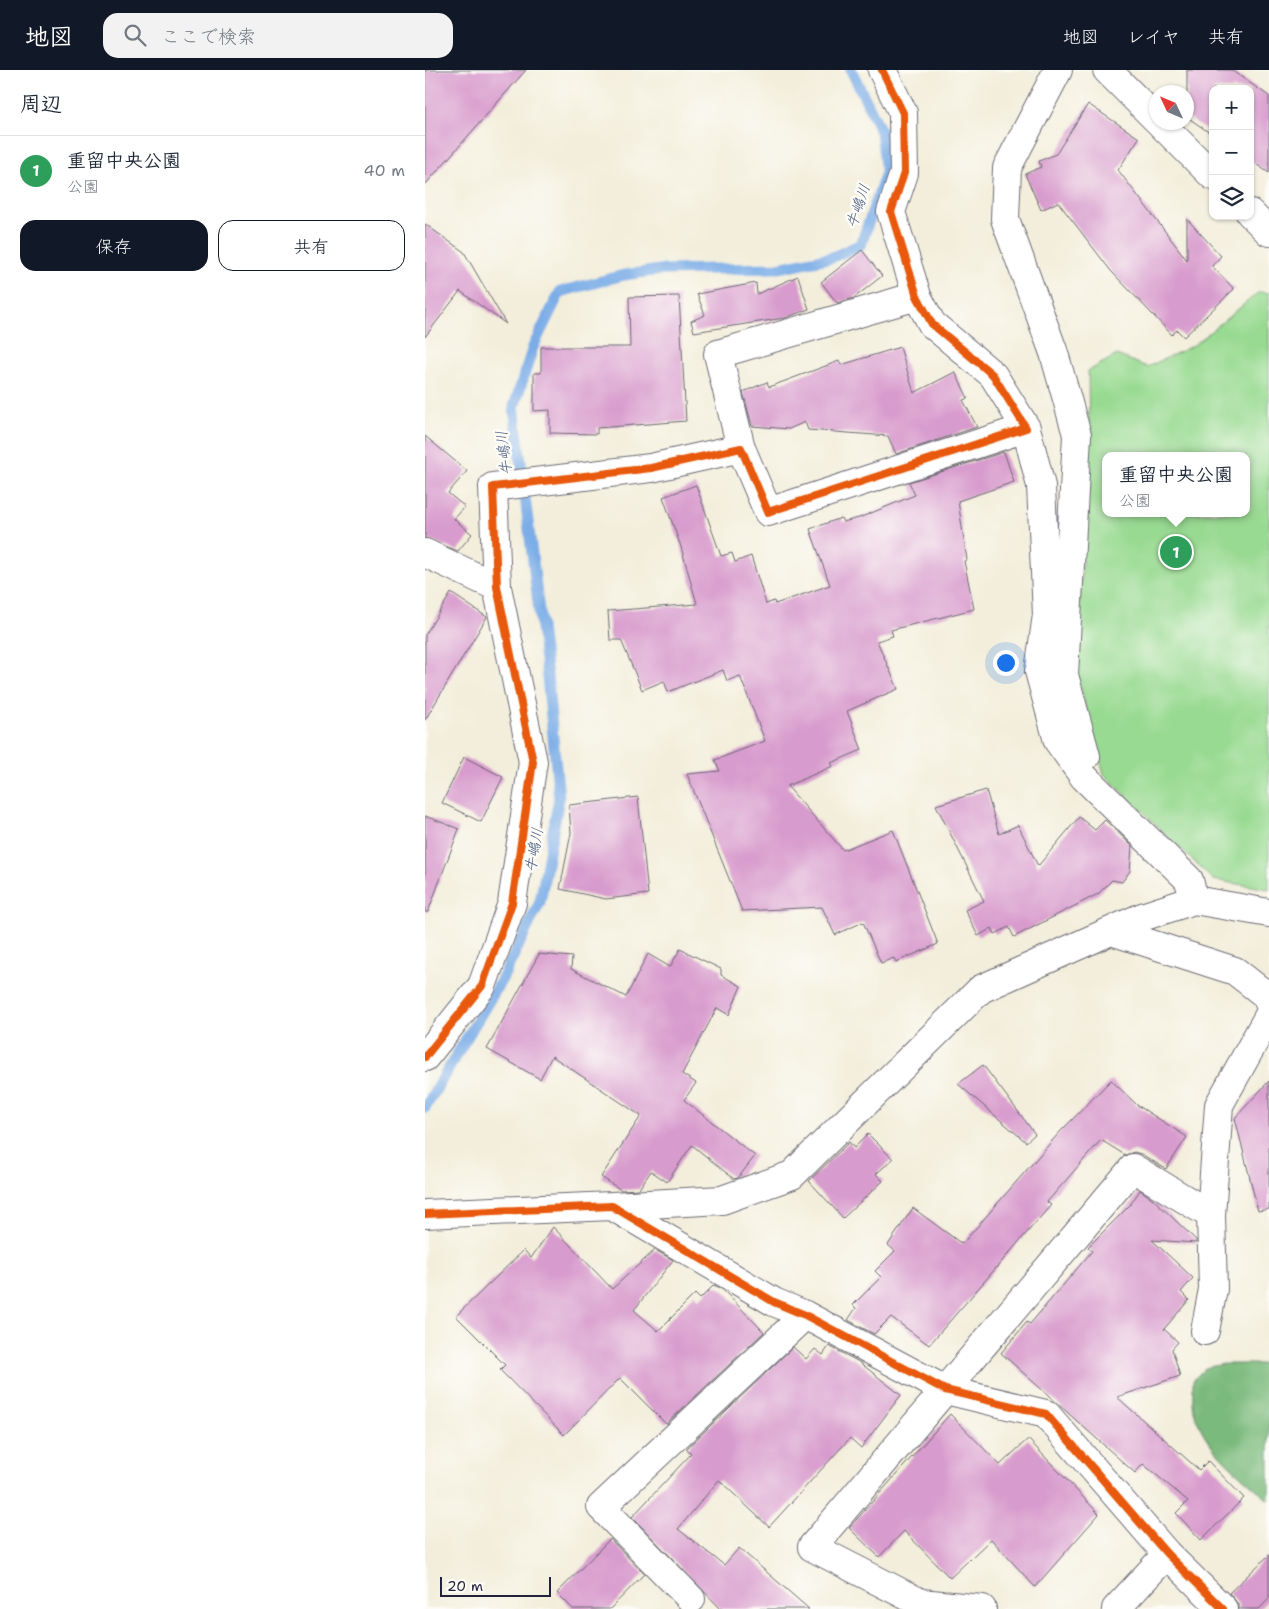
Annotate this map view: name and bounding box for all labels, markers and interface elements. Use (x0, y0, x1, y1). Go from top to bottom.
search box (103, 13, 453, 58)
text: 地図 (25, 21, 73, 53)
icon: search (121, 21, 149, 49)
text: ここで検索 (161, 24, 256, 49)
text: 地図 (1063, 25, 1099, 49)
text: レイヤ (1127, 25, 1180, 49)
text: 共有 (1208, 25, 1244, 49)
north arrow (1149, 85, 1194, 130)
map controls (1209, 85, 1254, 220)
button: + (1209, 85, 1254, 130)
text: 周辺 (20, 90, 62, 118)
button: − (1209, 130, 1254, 175)
text: 重留中央公園 (67, 148, 181, 173)
text: 1 (32, 160, 40, 181)
text: 40 m (363, 160, 405, 181)
button: layers (1209, 175, 1254, 220)
text: 公園 (67, 176, 99, 197)
water label: 牛嶋川 (841, 181, 875, 231)
button: 保存 (20, 220, 208, 271)
button: 共有 (218, 220, 405, 271)
water label: 牛嶋川 (491, 429, 517, 477)
popup (1102, 452, 1250, 517)
text: 重留中央公園 (1119, 462, 1233, 487)
text: 公園 (1119, 490, 1151, 511)
pin: 1 (1160, 533, 1192, 571)
your location (993, 650, 1019, 676)
water label: 牛嶋川 (520, 826, 548, 874)
scale bar (440, 1574, 551, 1597)
text: 20 m (447, 1577, 483, 1595)

